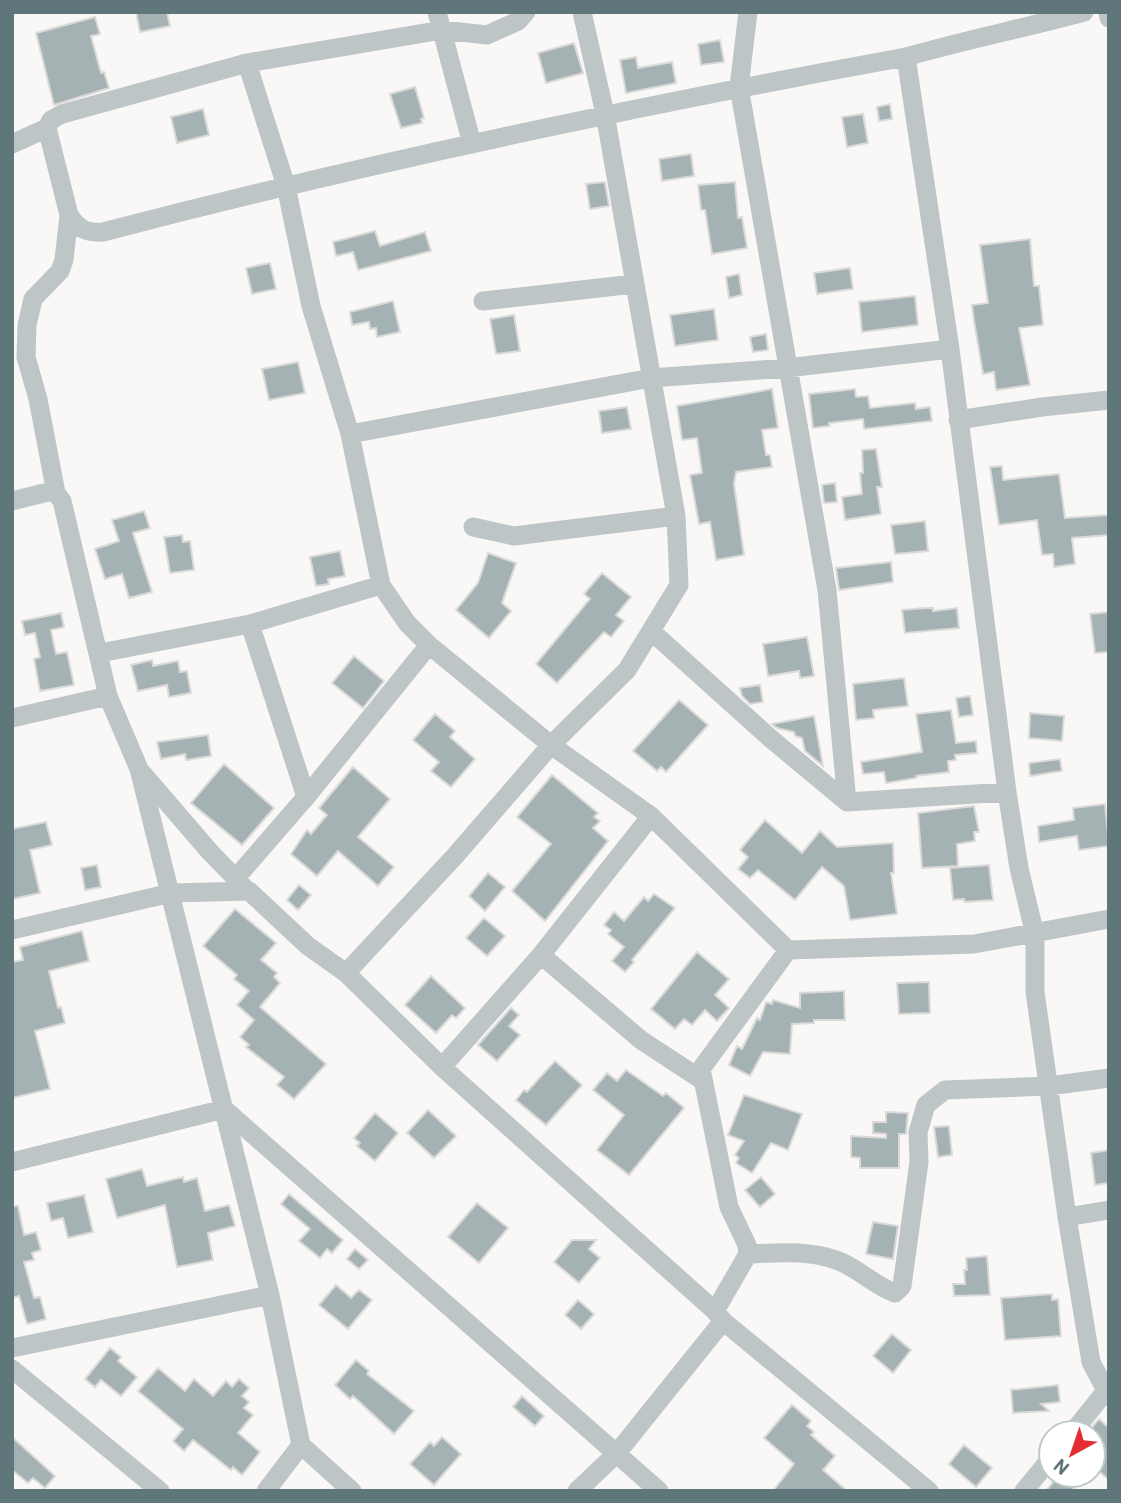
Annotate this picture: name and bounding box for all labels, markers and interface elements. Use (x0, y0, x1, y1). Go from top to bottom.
north arrow (1037, 1419, 1107, 1489)
text: N (1049, 1455, 1073, 1480)

